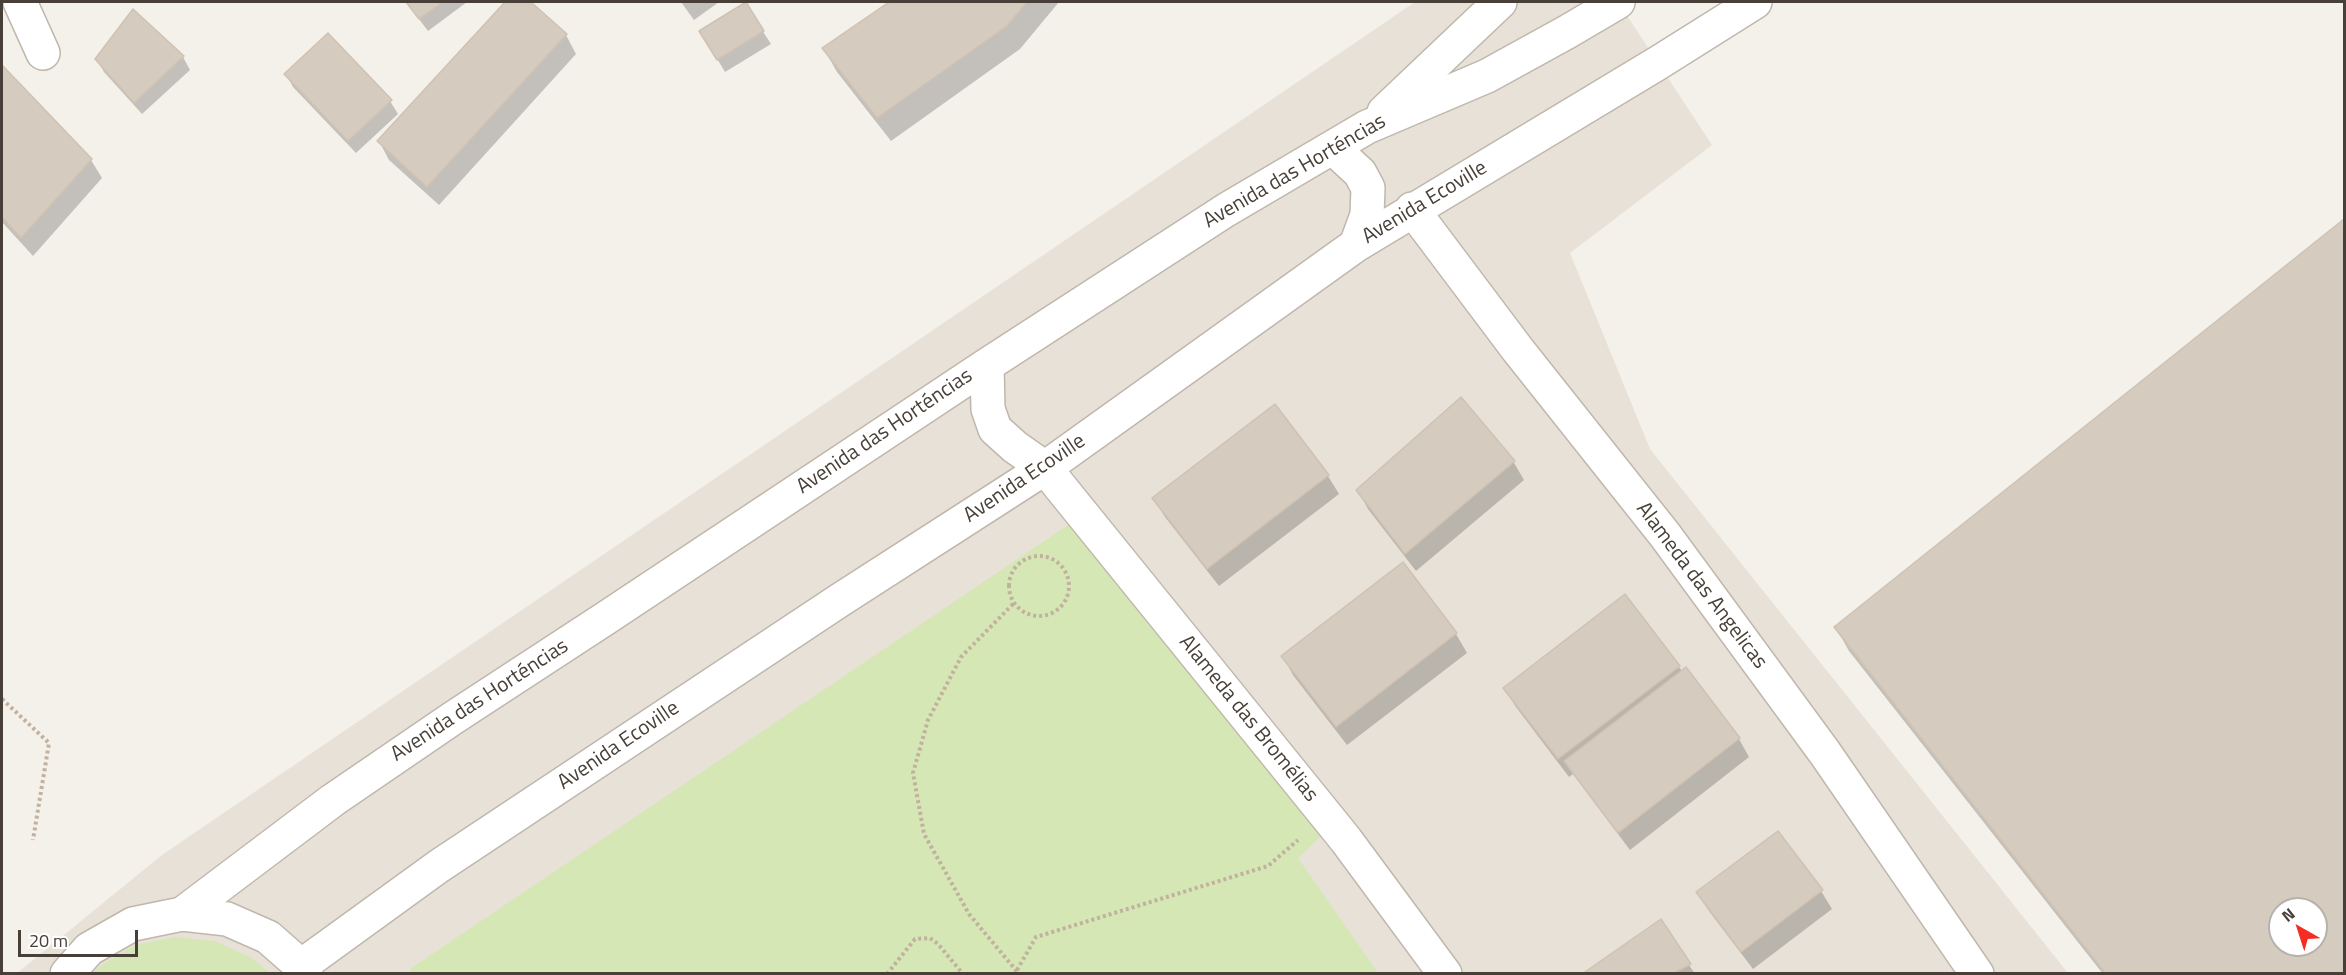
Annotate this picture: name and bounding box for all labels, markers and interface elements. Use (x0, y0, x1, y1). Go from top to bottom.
street label: Avenida das Horténcias (1199, 109, 1391, 235)
street label: Avenida Ecoville (1358, 156, 1492, 250)
street label: Avenida das Horténcias (792, 364, 978, 500)
street label: Avenida Ecoville (959, 429, 1091, 529)
street label: Alameda das Angelicas (1630, 498, 1772, 674)
street label: Alameda das Bromélias (1173, 631, 1323, 807)
street label: Avenida das Horténcias (387, 634, 573, 768)
street label: Avenida Ecoville (553, 696, 685, 796)
north arrow (2268, 897, 2328, 957)
text: N (2276, 902, 2300, 927)
scale bar (21, 918, 141, 956)
text: 20 m (29, 927, 68, 954)

